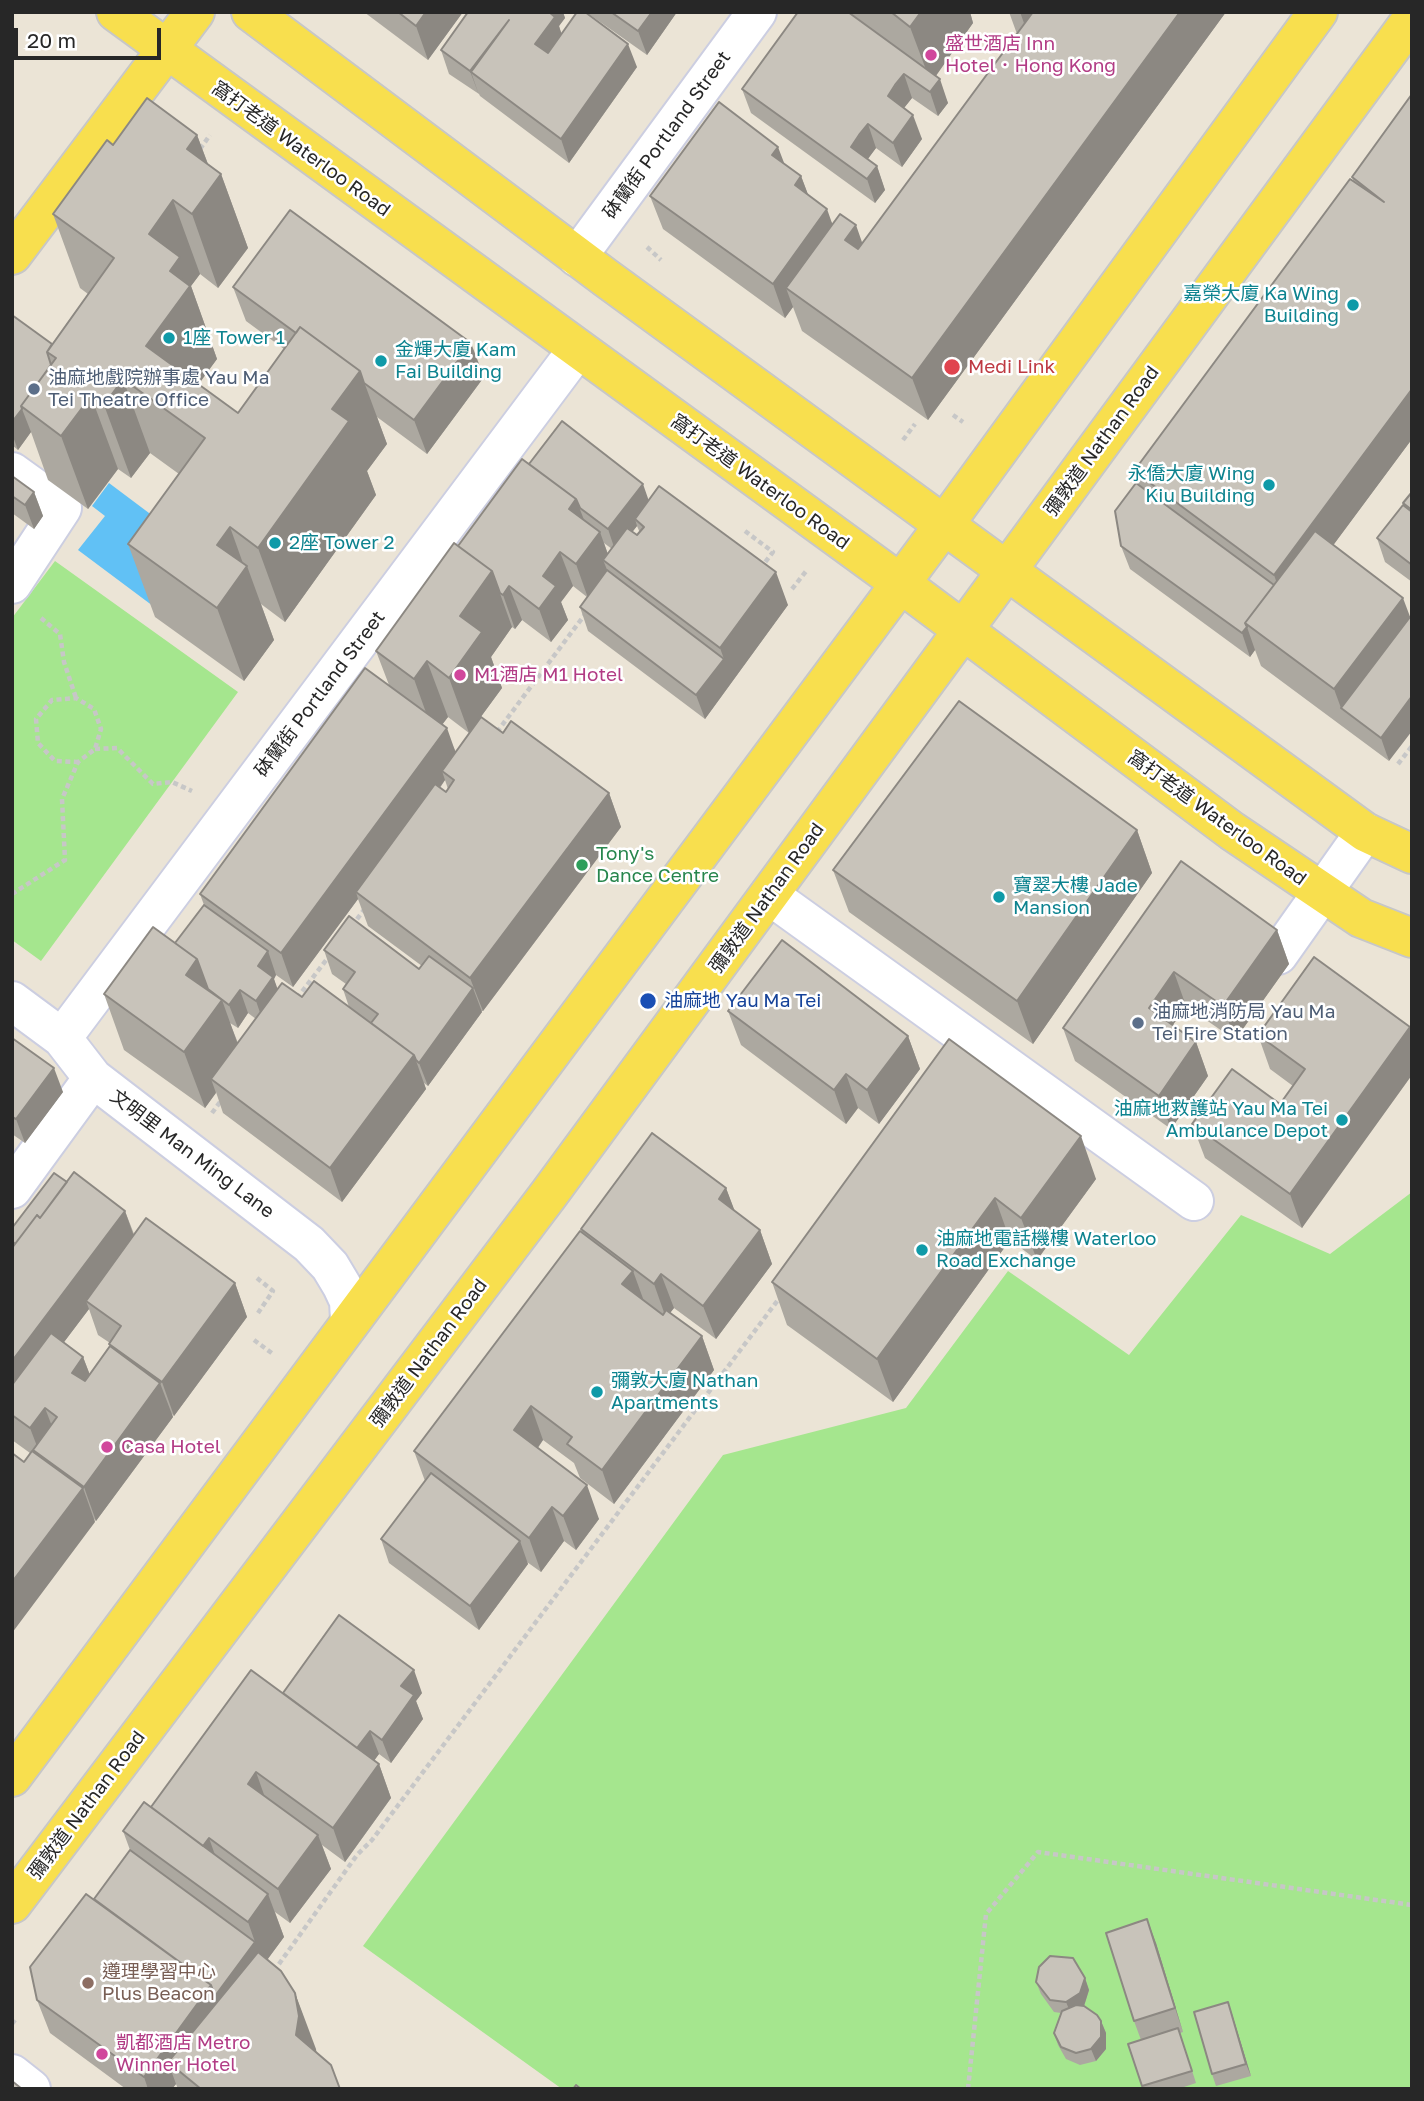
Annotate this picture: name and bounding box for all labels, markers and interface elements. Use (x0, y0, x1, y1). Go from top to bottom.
scale bar (18, 14, 164, 58)
text: 20 m (27, 27, 76, 53)
place label: 盛世酒店 Inn Hotel．Hong Kong (945, 33, 1116, 77)
street label: 砵蘭街 Portland Street (598, 47, 736, 223)
marker: 盛世酒店 Inn Hotel．Hong Kong (923, 47, 939, 63)
street label: 窩打老道 Waterloo Road (207, 77, 395, 221)
place label: 嘉榮大廈 Ka Wing Building (1183, 283, 1339, 327)
marker: 嘉榮大廈 Ka Wing Building (1345, 297, 1361, 313)
place label: 1座 Tower 1 (183, 327, 285, 349)
marker: 1座 Tower 1 (161, 330, 177, 346)
place label: 金輝大廈 Kam Fai Building (395, 339, 516, 383)
marker: 金輝大廈 Kam Fai Building (373, 353, 389, 369)
place label: Medi Link (968, 356, 1055, 378)
marker: Medi Link (942, 357, 962, 377)
street label: 彌敦道 Nathan Road (1040, 362, 1164, 520)
place label: 油麻地戲院辦事處 Yau Ma Tei Theatre Office (48, 367, 269, 411)
marker: 油麻地戲院辦事處 Yau Ma Tei Theatre Office (26, 381, 42, 397)
street label: 窩打老道 Waterloo Road (666, 410, 854, 554)
place label: 永僑大廈 Wing Kiu Building (1128, 463, 1255, 507)
marker: 永僑大廈 Wing Kiu Building (1261, 477, 1277, 493)
place label: 2座 Tower 2 (289, 532, 394, 554)
marker: 2座 Tower 2 (267, 535, 283, 551)
street label: 砵蘭街 Portland Street (250, 606, 390, 782)
place label: M1酒店 M1 Hotel (474, 664, 623, 686)
marker: M1酒店 M1 Hotel (452, 667, 468, 683)
street label: 窩打老道 Waterloo Road (1123, 746, 1311, 890)
street label: 彌敦道 Nathan Road (705, 819, 829, 977)
place label: Tony's Dance Centre (596, 843, 719, 887)
marker: Tony's Dance Centre (574, 857, 590, 873)
place label: 寶翠大樓 Jade Mansion (1013, 875, 1138, 919)
marker: 寶翠大樓 Jade Mansion (991, 889, 1007, 905)
place label: 油麻地 Yau Ma Tei (664, 990, 821, 1012)
marker: 油麻地 Yau Ma Tei (638, 991, 658, 1011)
place label: 油麻地消防局 Yau Ma Tei Fire Station (1152, 1001, 1335, 1045)
marker: 油麻地消防局 Yau Ma Tei Fire Station (1130, 1015, 1146, 1031)
street label: 文明里 Man Ming Lane (106, 1085, 278, 1223)
place label: 油麻地救護站 Yau Ma Tei Ambulance Depot (1114, 1098, 1328, 1142)
marker: 油麻地救護站 Yau Ma Tei Ambulance Depot (1334, 1112, 1350, 1128)
place label: 油麻地電話機樓 Waterloo Road Exchange (936, 1228, 1156, 1272)
marker: 油麻地電話機樓 Waterloo Road Exchange (914, 1242, 930, 1258)
street label: 彌敦道 Nathan Road (366, 1274, 492, 1432)
place label: 彌敦大廈 Nathan Apartments (611, 1370, 758, 1414)
marker: 彌敦大廈 Nathan Apartments (589, 1384, 605, 1400)
place label: Casa Hotel (121, 1436, 221, 1458)
marker: Casa Hotel (99, 1439, 115, 1455)
street label: 彌敦道 Nathan Road (24, 1726, 150, 1884)
place label: 遵理學習中心 Plus Beacon (102, 1961, 216, 2005)
marker: 遵理學習中心 Plus Beacon (80, 1975, 96, 1991)
place label: 凱都酒店 Metro Winner Hotel (116, 2032, 250, 2076)
marker: 凱都酒店 Metro Winner Hotel (94, 2046, 110, 2062)

